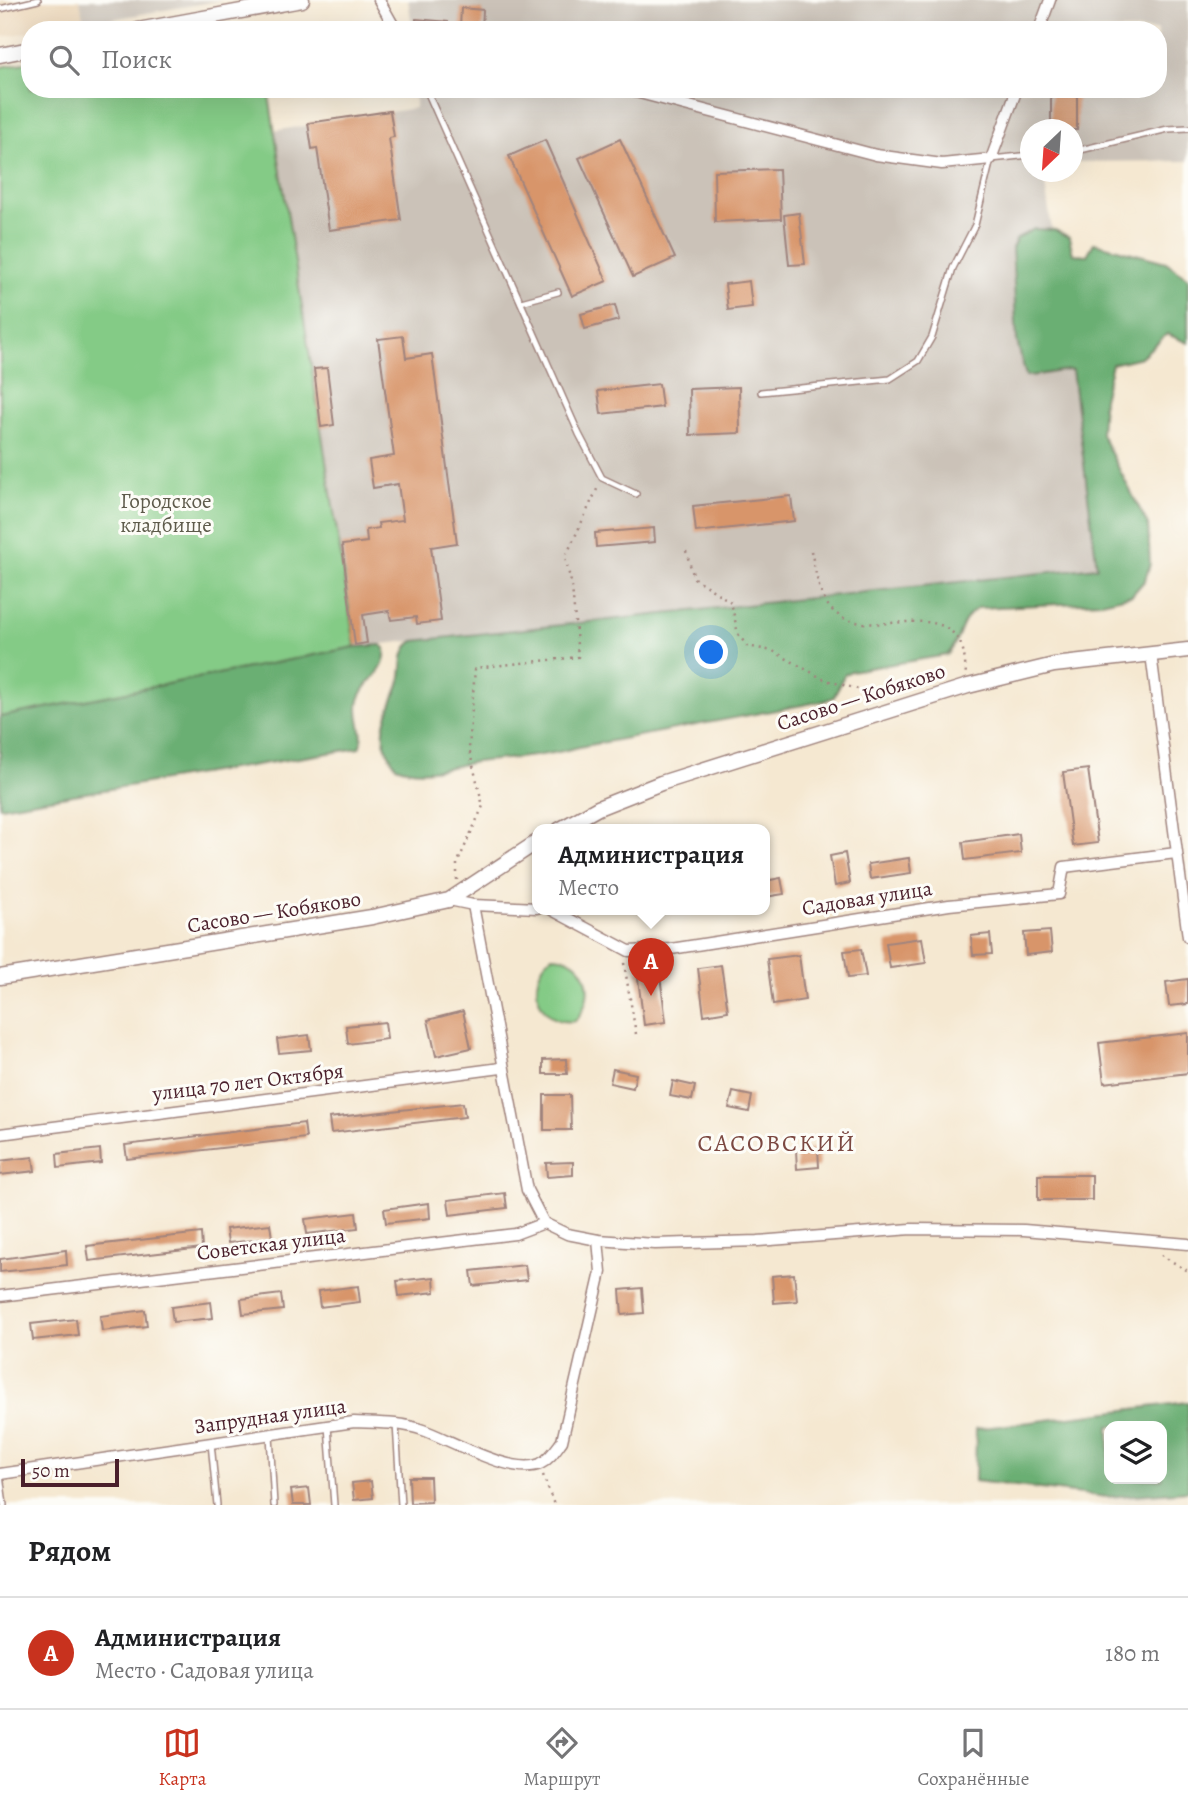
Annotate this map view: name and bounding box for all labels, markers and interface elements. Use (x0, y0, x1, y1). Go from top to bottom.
search box (21, 21, 1167, 98)
icon: search (45, 41, 83, 79)
text: Поиск (101, 42, 172, 77)
north arrow (1020, 119, 1083, 182)
park label: Городское кладбище (120, 487, 212, 539)
your location (694, 635, 728, 669)
street label: Сасово — Кобяково (773, 657, 949, 737)
popup (532, 824, 770, 915)
text: Администрация (558, 837, 744, 872)
text: Место (558, 872, 619, 903)
street label: Садовая улица (800, 874, 934, 922)
street label: Сасово — Кобяково (185, 884, 363, 940)
pin: A (628, 938, 674, 996)
street label: улица 70 лет Октября (150, 1056, 345, 1108)
district label: САСОВСКИЙ (698, 1127, 856, 1159)
street label: Советская улица (195, 1221, 347, 1267)
street label: Запрудная улица (192, 1391, 348, 1441)
map controls (1104, 1421, 1167, 1484)
button: layers (1104, 1421, 1167, 1484)
scale bar (21, 1456, 119, 1488)
text: 50 m (32, 1458, 70, 1484)
text: Рядом (28, 1531, 111, 1571)
text: Администрация (95, 1620, 281, 1655)
text: A (44, 1638, 58, 1669)
text: 180 m (1105, 1638, 1160, 1669)
text: Место · Садовая улица (95, 1655, 314, 1686)
tab: Карта (159, 1724, 206, 1792)
tab: Маршрут (523, 1724, 600, 1792)
tab: Сохранённые (917, 1724, 1029, 1792)

